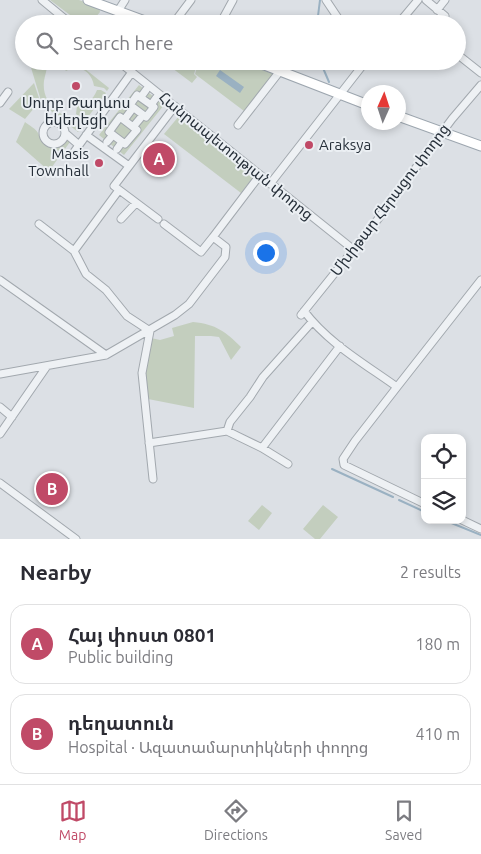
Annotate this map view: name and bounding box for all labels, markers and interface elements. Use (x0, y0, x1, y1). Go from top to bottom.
search box (15, 15, 466, 70)
icon: search (33, 29, 61, 57)
text: Search here (73, 32, 173, 54)
marker: Սուրբ Թադևոս եկեղեցի (70, 80, 82, 92)
north arrow (361, 85, 406, 130)
street label: Հանրապետության փողոց (155, 88, 317, 224)
place label: Սուրբ Թադևոս եկեղեցի (22, 94, 130, 129)
street label: Մխիթար Հերացու փողոց (327, 120, 453, 280)
place label: Araksya (319, 136, 371, 153)
marker: Araksya (303, 139, 315, 151)
pin: A (143, 140, 175, 178)
place label: Masis Townhall (28, 145, 89, 179)
marker: Masis Townhall (93, 157, 105, 169)
your location (253, 240, 279, 266)
map controls (421, 434, 466, 524)
button: locate (421, 434, 466, 479)
pin: B (36, 470, 68, 508)
button: layers (421, 479, 466, 524)
text: Nearby (20, 560, 91, 584)
text: 2 results (400, 563, 461, 581)
text: Հայ փոստ 0801 (68, 624, 216, 646)
text: A (31, 635, 43, 653)
text: 180 m (415, 635, 460, 653)
text: Public building (68, 648, 173, 666)
text: դեղատուն (68, 712, 174, 734)
text: B (32, 725, 42, 743)
text: 410 m (415, 725, 460, 743)
text: Hospital · Ազատամարտիկների փողոց (68, 738, 368, 756)
tab: Map (59, 797, 87, 843)
tab: Directions (204, 797, 268, 843)
tab: Saved (385, 797, 422, 843)

